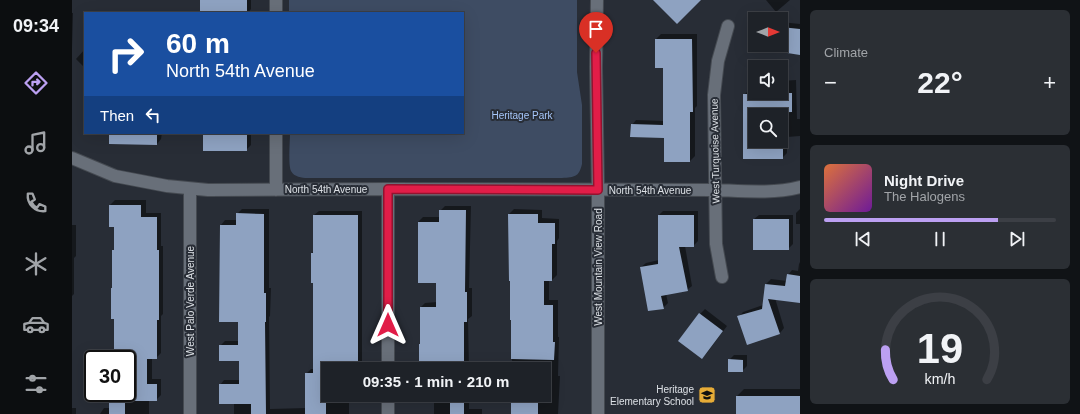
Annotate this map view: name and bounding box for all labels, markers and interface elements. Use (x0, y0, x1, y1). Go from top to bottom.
pin (579, 12, 613, 53)
north arrow (748, 12, 788, 52)
map controls (748, 12, 788, 148)
text: 09:34 (13, 16, 59, 36)
icon: arrive (585, 18, 607, 40)
icon: right (100, 28, 152, 80)
text: 60 m (166, 28, 230, 59)
text: Climate (824, 45, 868, 60)
button: sound (748, 60, 788, 100)
text: North 54th Avenue (166, 61, 315, 81)
text: 22° (917, 66, 963, 99)
icon: directions (22, 69, 50, 97)
text: − (824, 70, 837, 95)
text: + (1043, 70, 1056, 95)
street label: West Turquoise Avenue (709, 98, 721, 204)
icon: left (142, 104, 164, 126)
text: Then (100, 107, 134, 124)
button: search (748, 108, 788, 148)
park label: Heritage Park (491, 110, 554, 121)
icon: music (22, 129, 50, 157)
text: Night Drive (884, 172, 964, 189)
street label: North 54th Avenue (285, 184, 368, 195)
street label: North 54th Avenue (609, 185, 692, 196)
icon: phone (22, 189, 50, 217)
text: The Halogens (884, 189, 965, 204)
street label: West Mountain View Road (593, 208, 604, 326)
icon: previous (852, 228, 874, 250)
icon: pause (929, 228, 951, 250)
icon: next (1006, 228, 1028, 250)
street label: West Palo Verde Avenue (185, 245, 196, 356)
icon: climate (22, 250, 50, 278)
position arrow (367, 304, 409, 346)
icon: car (22, 310, 50, 338)
text: 19 (917, 324, 963, 371)
speed limit sign: 30 (84, 350, 136, 402)
icon: filters (22, 370, 50, 398)
text: km/h (925, 370, 956, 386)
text: 09:35 · 1 min · 210 m (363, 373, 509, 390)
place label: Heritage Elementary School (610, 384, 694, 407)
school or university icon: Heritage Elementary School (697, 385, 717, 405)

